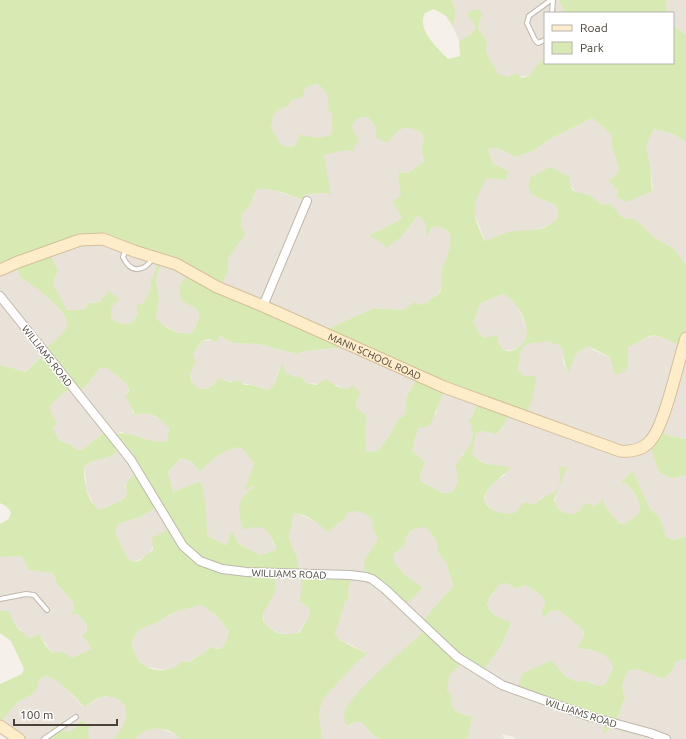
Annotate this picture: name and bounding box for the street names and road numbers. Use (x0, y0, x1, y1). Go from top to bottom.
street label: WILLIAMS ROAD (20, 323, 74, 389)
street label: MANN SCHOOL ROAD (327, 330, 423, 382)
street label: WILLIAMS ROAD (251, 567, 327, 581)
street label: WILLIAMS ROAD (544, 696, 618, 730)

